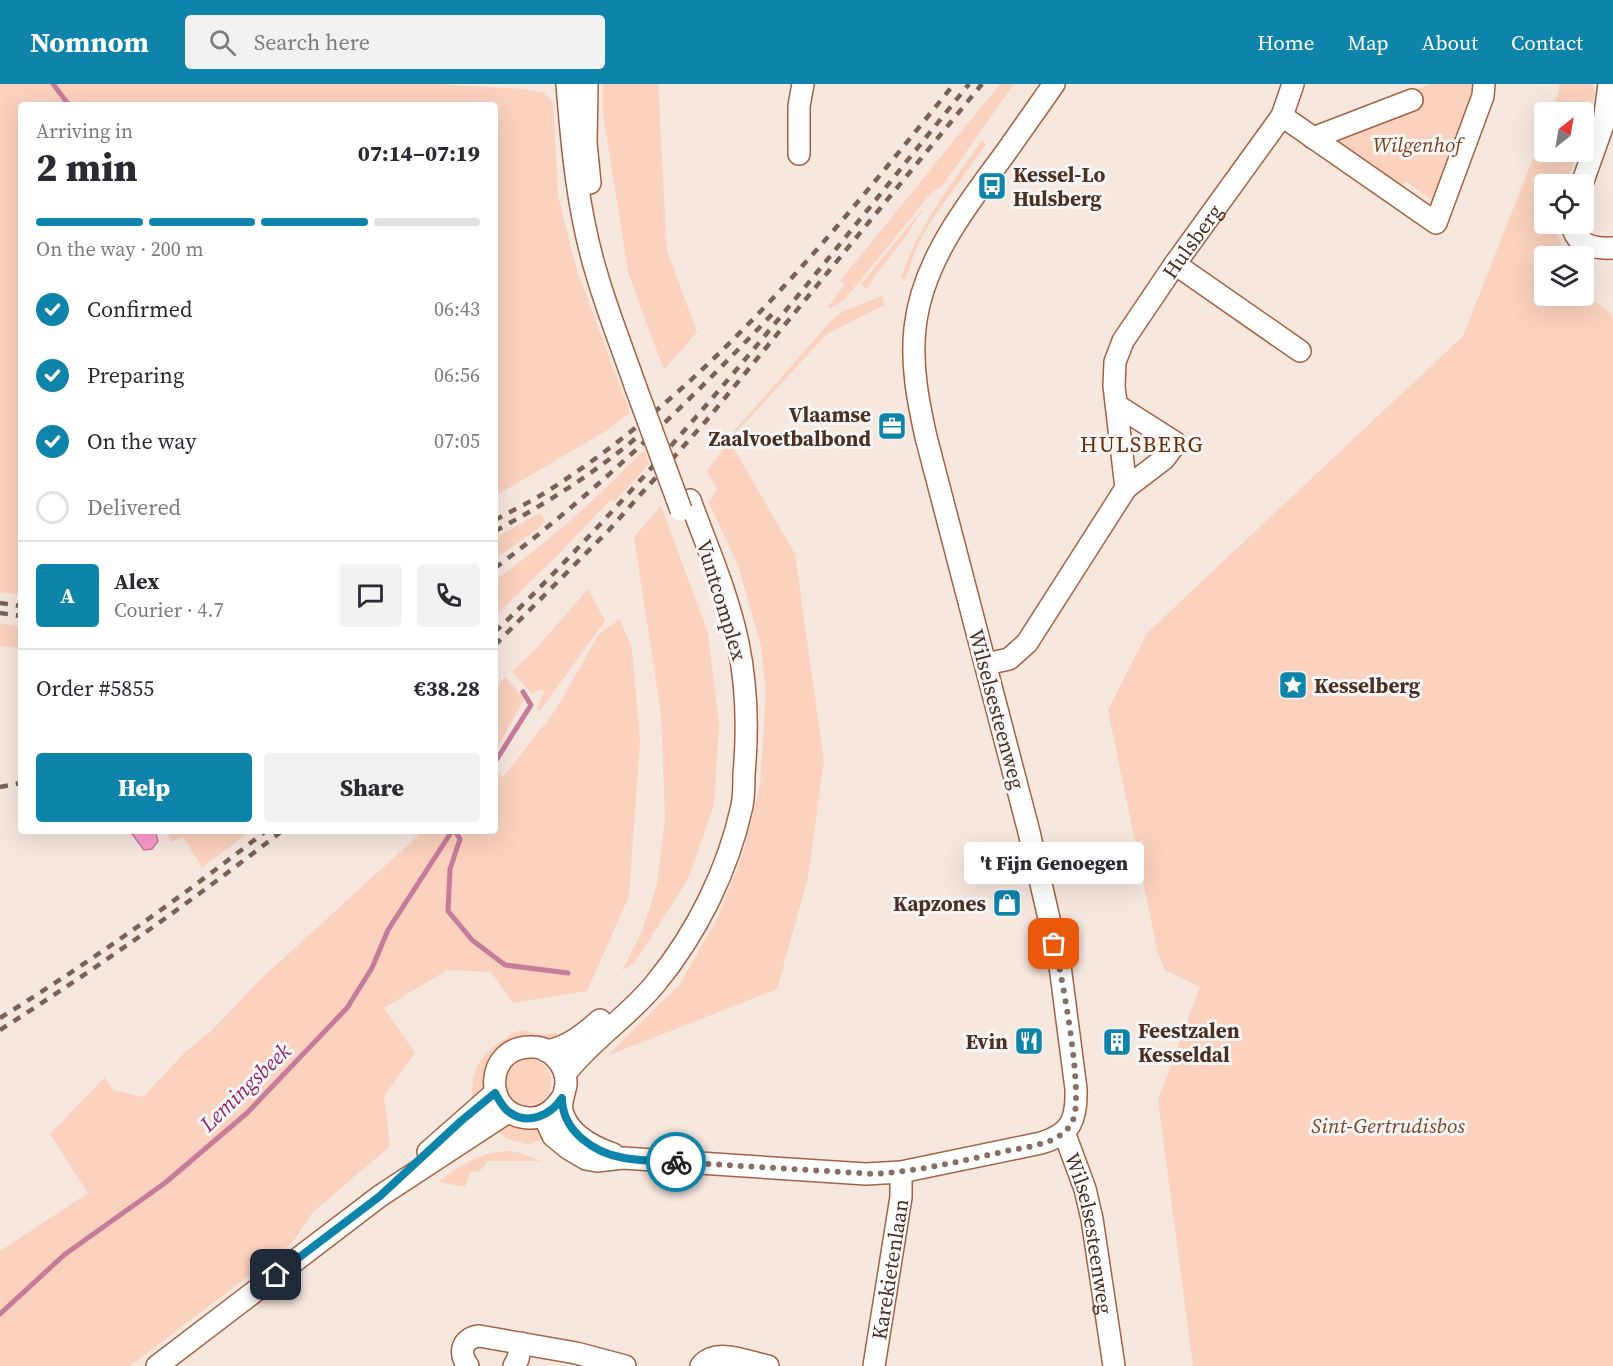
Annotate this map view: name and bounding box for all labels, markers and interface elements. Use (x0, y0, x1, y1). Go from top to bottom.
search box (185, 15, 605, 69)
text: Nomnom (30, 23, 149, 61)
icon: search (206, 26, 239, 59)
text: Search here (254, 27, 370, 57)
text: Home (1257, 28, 1315, 57)
text: Map (1348, 28, 1389, 57)
text: About (1422, 28, 1478, 57)
text: Contact (1511, 28, 1583, 57)
north arrow (1534, 102, 1594, 162)
map controls (1534, 102, 1594, 306)
text: Arriving in (36, 117, 133, 145)
park label: Wilgenhof (1373, 130, 1465, 159)
text: 07:14–07:19 (358, 138, 480, 168)
text: 2 min (36, 141, 138, 194)
place label: Kessel-Lo Hulsberg (1013, 160, 1106, 213)
bus stop icon: Kessel-Lo Hulsberg (976, 170, 1008, 202)
button: locate (1534, 174, 1594, 234)
street label: Hulsberg (1155, 198, 1229, 284)
text: On the way · 200 m (36, 235, 203, 263)
button: layers (1534, 246, 1594, 306)
icon: check (36, 293, 69, 326)
text: Confirmed (87, 294, 192, 324)
text: 06:43 (434, 295, 480, 323)
icon: check (36, 359, 69, 392)
text: Preparing (87, 360, 184, 390)
text: 06:56 (434, 361, 480, 389)
place label: Vlaamse Zaalvoetbalbond (709, 400, 872, 453)
office icon: Vlaamse Zaalvoetbalbond (876, 410, 908, 442)
icon: check (36, 425, 69, 458)
text: On the way (87, 426, 196, 456)
text: 07:05 (434, 427, 480, 455)
district label: HULSBERG (1080, 429, 1204, 459)
text: Delivered (87, 492, 181, 522)
street label: Vuntcomplex (690, 536, 754, 664)
button: chat (339, 564, 402, 627)
button: phone (417, 564, 480, 627)
text: Alex (114, 566, 159, 596)
text: A (60, 580, 75, 610)
text: Courier · 4.7 (114, 596, 223, 624)
street label: Wilselsesteenweg (962, 626, 1032, 792)
place icon: Kesselberg (1277, 669, 1309, 701)
place label: Kesselberg (1314, 671, 1421, 700)
text: Order #5855 (36, 673, 154, 703)
text: €38.28 (414, 673, 480, 703)
button: Help (36, 753, 252, 822)
button: Share (264, 753, 480, 822)
callout: 't Fijn Genoegen (964, 842, 1144, 884)
text: 't Fijn Genoegen (980, 849, 1128, 877)
shop icon: Kapzones (991, 887, 1023, 919)
place label: Kapzones (893, 889, 986, 918)
pin (1028, 918, 1079, 969)
icon: bag (1037, 927, 1070, 960)
place label: Feestzalen Kesseldal (1138, 1016, 1240, 1069)
restaurant icon: Evin (1013, 1025, 1045, 1057)
building icon: Feestzalen Kesseldal (1101, 1026, 1133, 1058)
place label: Evin (966, 1027, 1008, 1056)
water label: Lemingsbeek (192, 1036, 298, 1139)
park label: Sint-Gertrudisbos (1311, 1111, 1465, 1140)
courier (646, 1132, 706, 1192)
icon: bike (660, 1146, 693, 1179)
street label: Wilselsesteenweg (1058, 1148, 1121, 1316)
street label: Karekietenlaan (864, 1196, 915, 1342)
pin (250, 1249, 301, 1300)
icon: home (259, 1258, 292, 1291)

